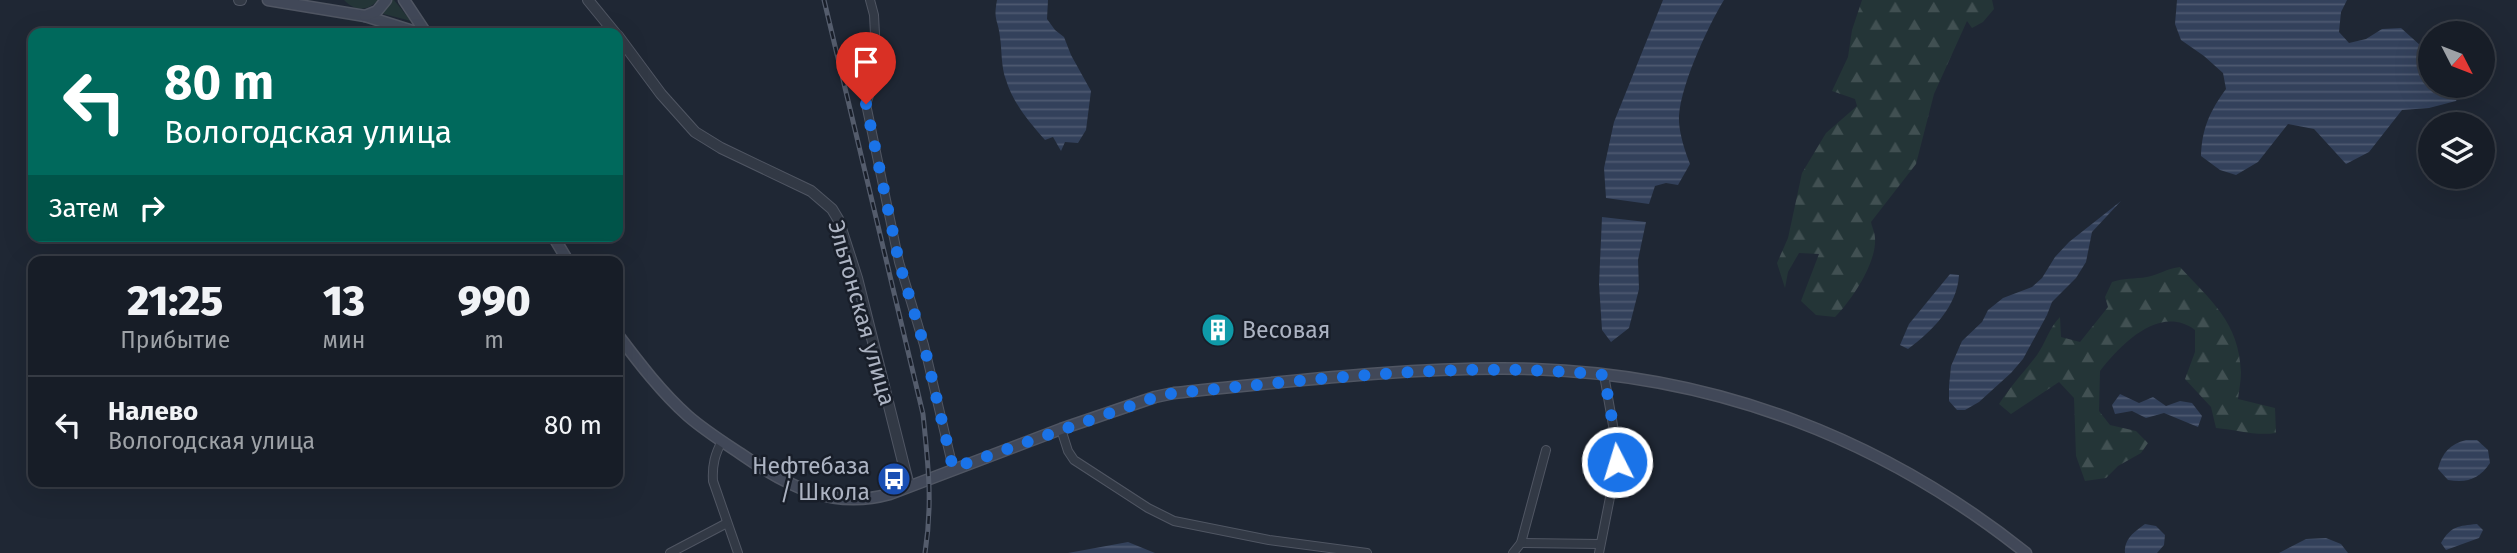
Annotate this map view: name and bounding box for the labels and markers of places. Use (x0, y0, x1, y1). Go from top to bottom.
pin (836, 32, 896, 104)
building icon: Весовая (1199, 311, 1237, 349)
place label: Весовая (1242, 316, 1330, 344)
place label: Нефтебаза / Школа (752, 452, 870, 506)
bus stop icon: Нефтебаза / Школа (875, 460, 913, 498)

